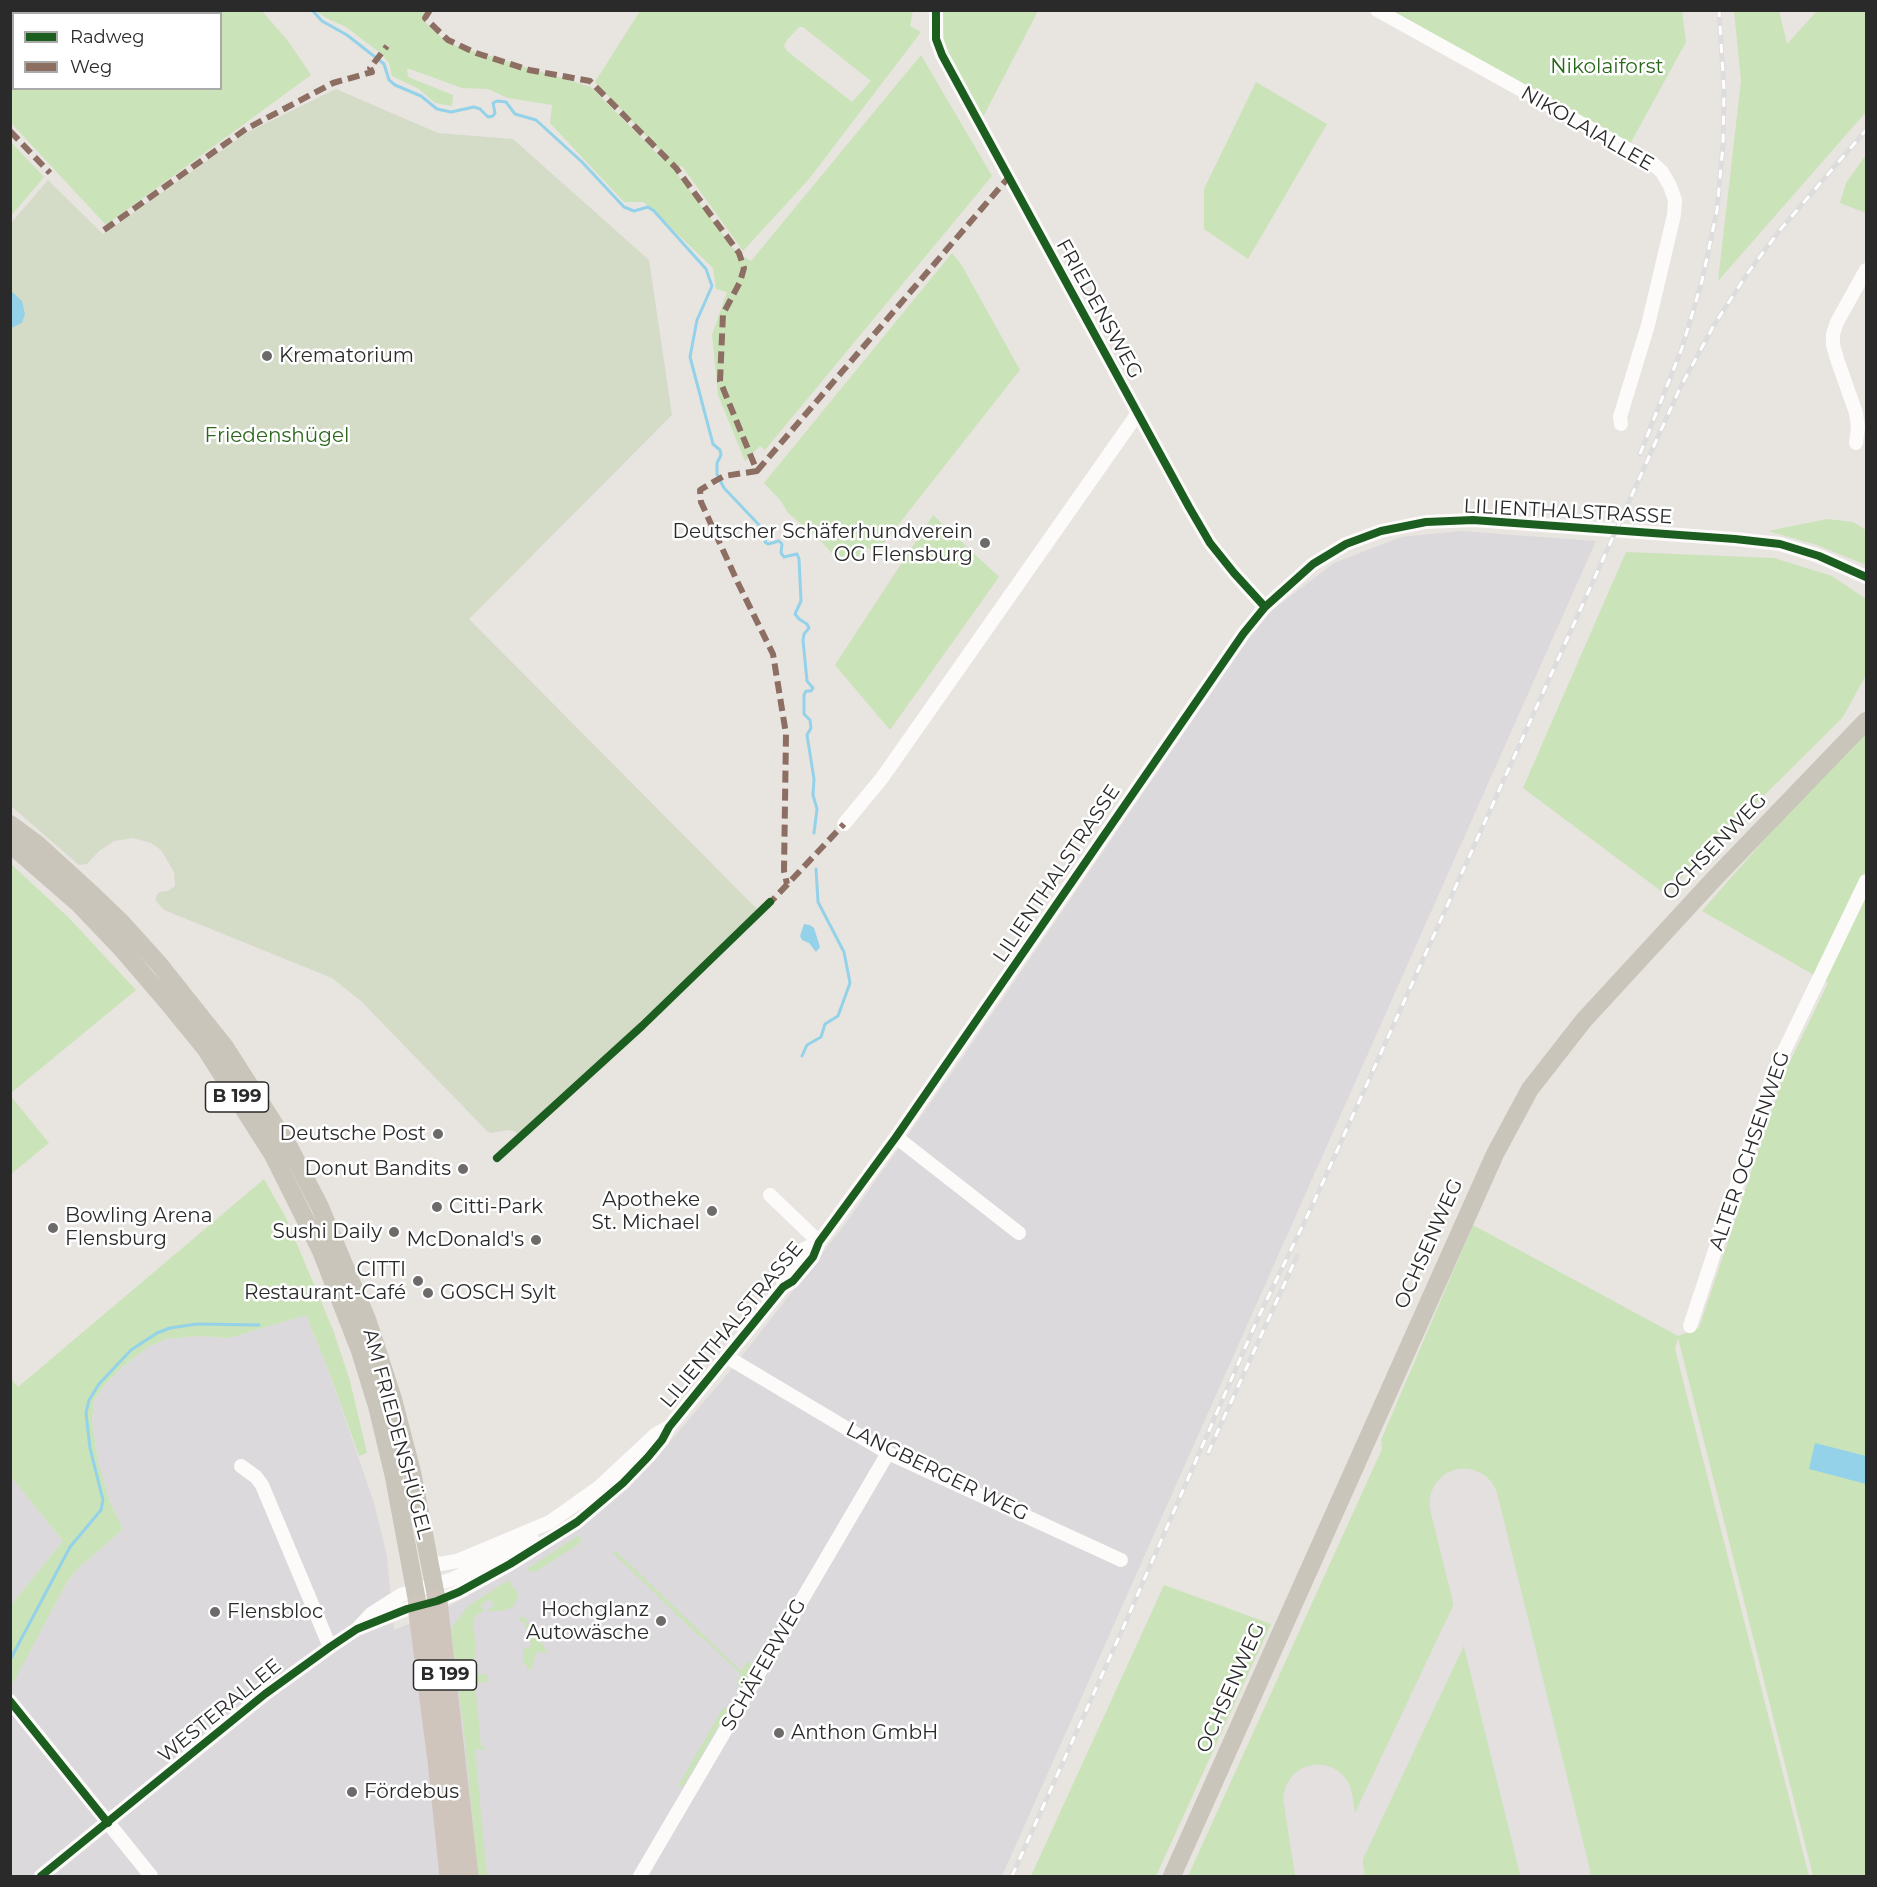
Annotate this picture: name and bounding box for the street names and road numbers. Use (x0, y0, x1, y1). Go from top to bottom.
street label: NIKOLAIALLEE (1516, 81, 1658, 177)
street label: FRIEDENSWEG (1051, 235, 1147, 383)
street label: LILIENTHALSTRASSE (1463, 495, 1673, 529)
street label: LILIENTHALSTRASSE (989, 781, 1125, 967)
street label: OCHSENWEG (1658, 788, 1772, 906)
street label: ALTER OCHSENWEG (1705, 1048, 1795, 1254)
road number: B 199 (206, 1082, 268, 1112)
street label: OCHSENWEG (1390, 1175, 1468, 1313)
street label: LILIENTHALSTRASSE (656, 1237, 808, 1413)
street label: AM FRIEDENSHÜGEL (357, 1326, 437, 1542)
street label: LANGBERGER WEG (842, 1417, 1032, 1527)
street label: SCHÄFERWEG (717, 1595, 811, 1735)
street label: OCHSENWEG (1192, 1619, 1270, 1757)
street label: WESTERALLEE (154, 1654, 286, 1768)
road number: B 199 (414, 1660, 476, 1690)

